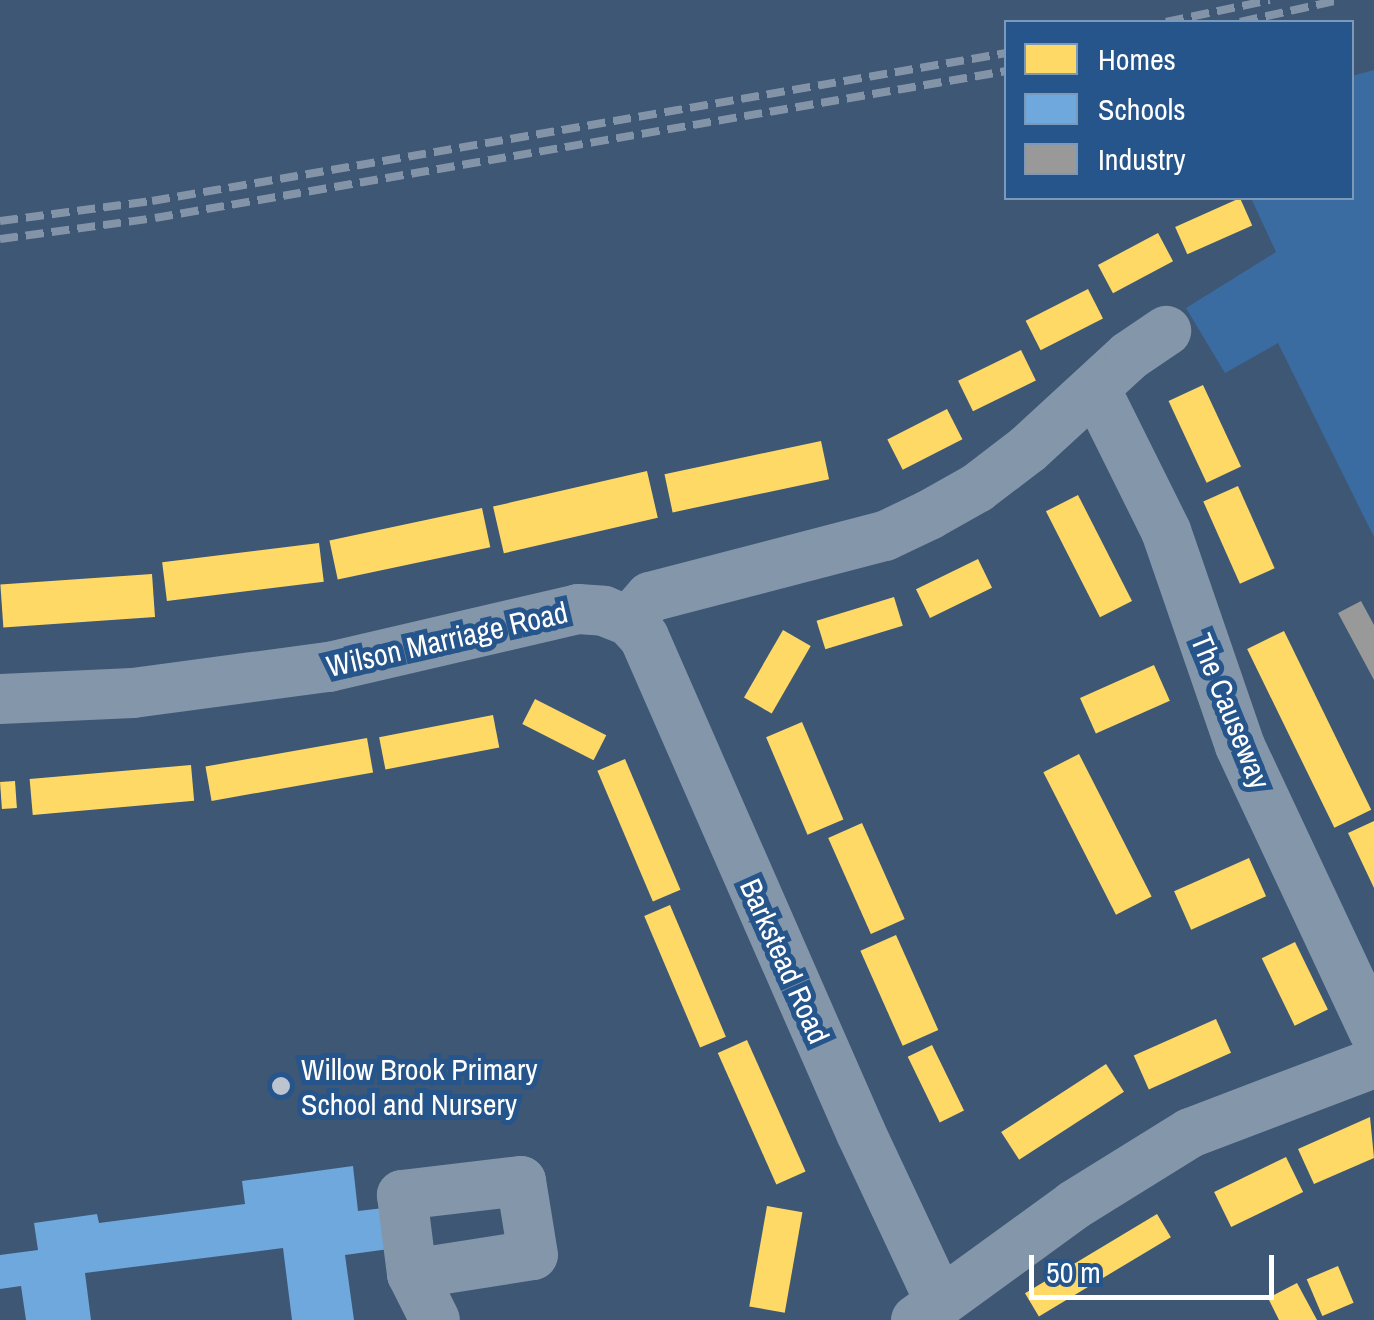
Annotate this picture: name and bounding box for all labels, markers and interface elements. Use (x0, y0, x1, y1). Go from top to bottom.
legend (1004, 20, 1354, 200)
text: Homes (1098, 39, 1176, 79)
text: Schools (1098, 89, 1186, 129)
text: Industry (1098, 139, 1186, 179)
street label: Wilson Marriage Road (323, 594, 571, 684)
street label: The Causeway (1184, 628, 1278, 794)
street label: Barkstead Road (733, 873, 837, 1049)
place label: Willow Brook Primary School and Nursery (301, 1051, 537, 1122)
marker: Willow Brook Primary School and Nursery (270, 1075, 292, 1097)
scale bar (1034, 1235, 1279, 1297)
text: 50 m (1046, 1252, 1101, 1292)

